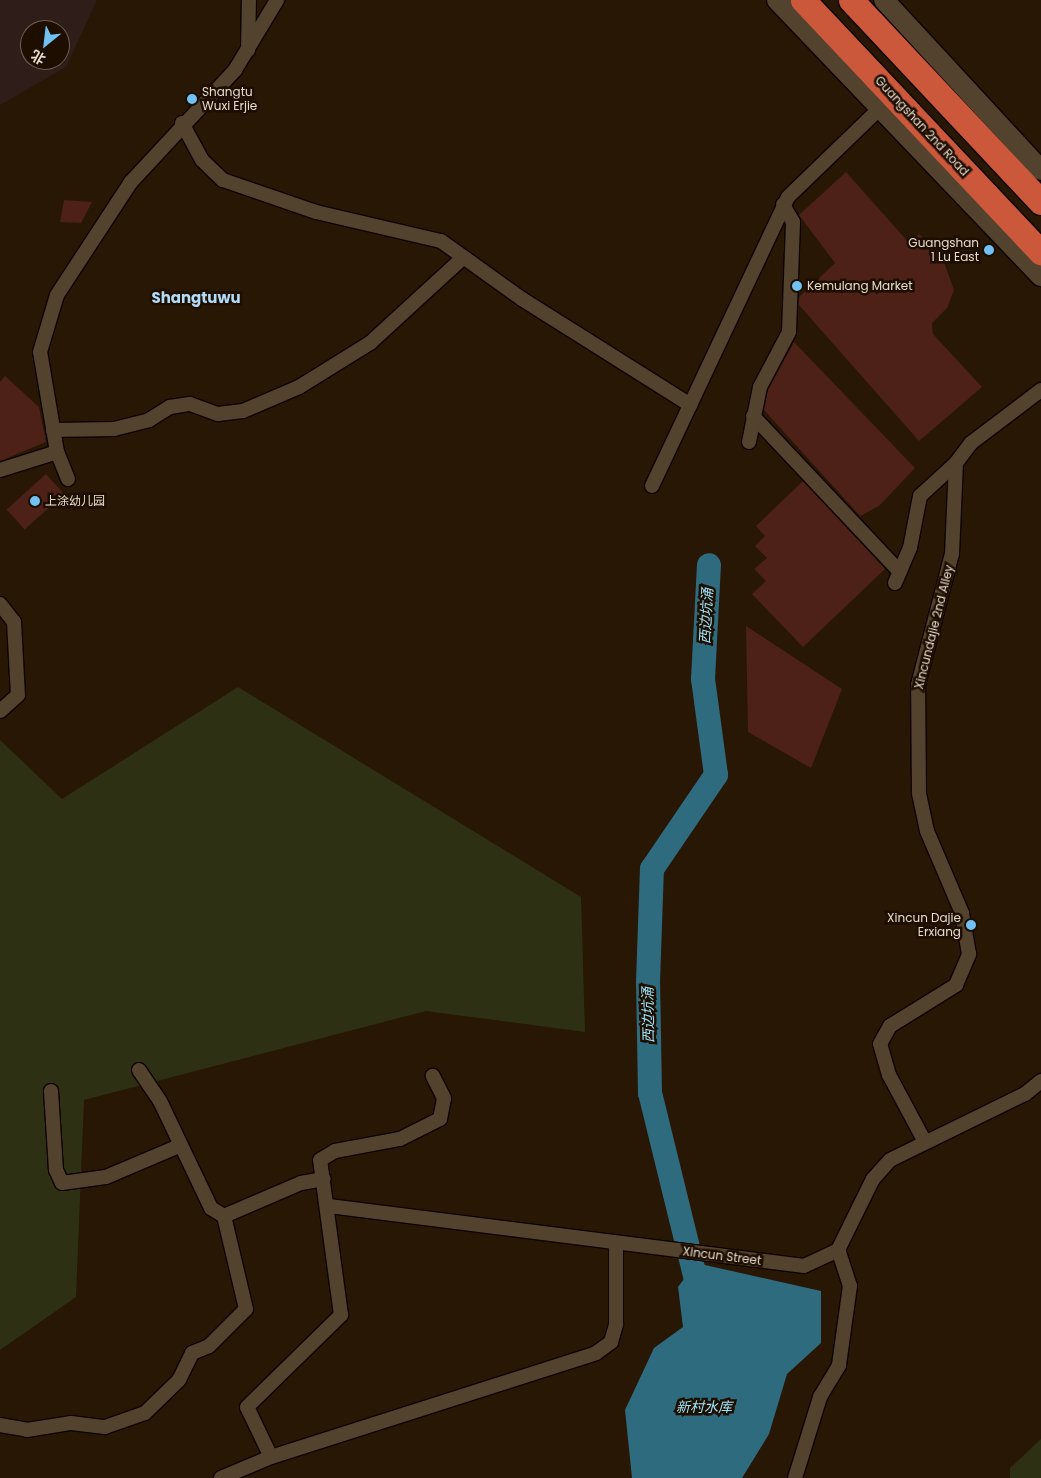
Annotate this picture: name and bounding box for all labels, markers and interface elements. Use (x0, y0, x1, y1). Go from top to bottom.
north arrow (20, 20, 70, 70)
text: 北 (27, 45, 49, 69)
street label: Guangshan 2nd Road (872, 73, 972, 179)
place label: Shangtu Wuxi Erjie (202, 85, 257, 113)
marker: Shangtu Wuxi Erjie (186, 93, 198, 105)
place label: Guangshan 1 Lu East (908, 236, 979, 264)
marker: Guangshan 1 Lu East (983, 244, 995, 256)
place label: Kemulang Market (807, 279, 913, 293)
marker: Kemulang Market (791, 280, 803, 292)
district label: Shangtuwu (151, 289, 241, 307)
place label: 上涂幼儿园 (45, 494, 105, 508)
marker: 上涂幼儿园 (29, 495, 41, 507)
street label: Xincundajie 2nd Alley (912, 563, 956, 691)
water label: 西边坑涌 (696, 588, 716, 644)
place label: Xincun Dajie Erxiang (887, 911, 961, 939)
marker: Xincun Dajie Erxiang (965, 919, 977, 931)
water label: 西边坑涌 (639, 987, 657, 1043)
street label: Xincun Street (682, 1244, 762, 1268)
water label: 新村水库 (676, 1399, 732, 1415)

